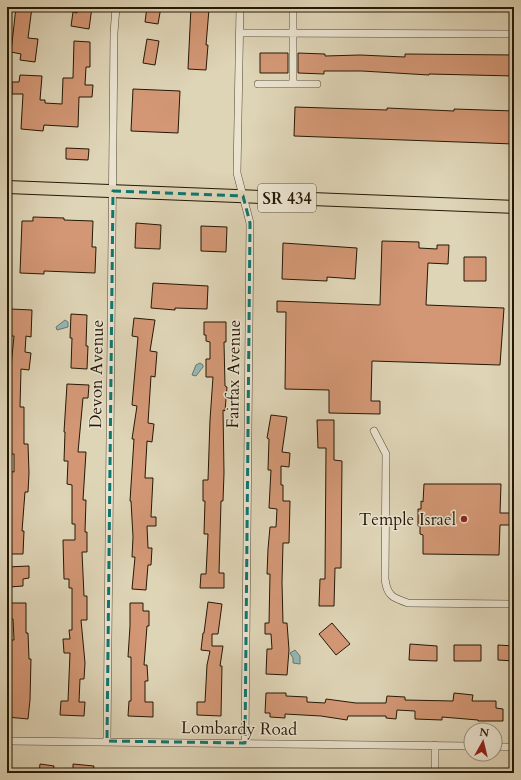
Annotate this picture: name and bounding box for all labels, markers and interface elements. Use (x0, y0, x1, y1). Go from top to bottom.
road number: SR 434 (258, 184, 316, 212)
street label: Devon Avenue (84, 319, 109, 429)
street label: Fairfax Avenue (221, 319, 246, 429)
place label: Temple Israel (359, 508, 457, 531)
marker: Temple Israel (459, 514, 469, 524)
street label: Lombardy Road (181, 716, 297, 741)
north arrow (463, 722, 503, 762)
text: N (479, 725, 491, 741)

